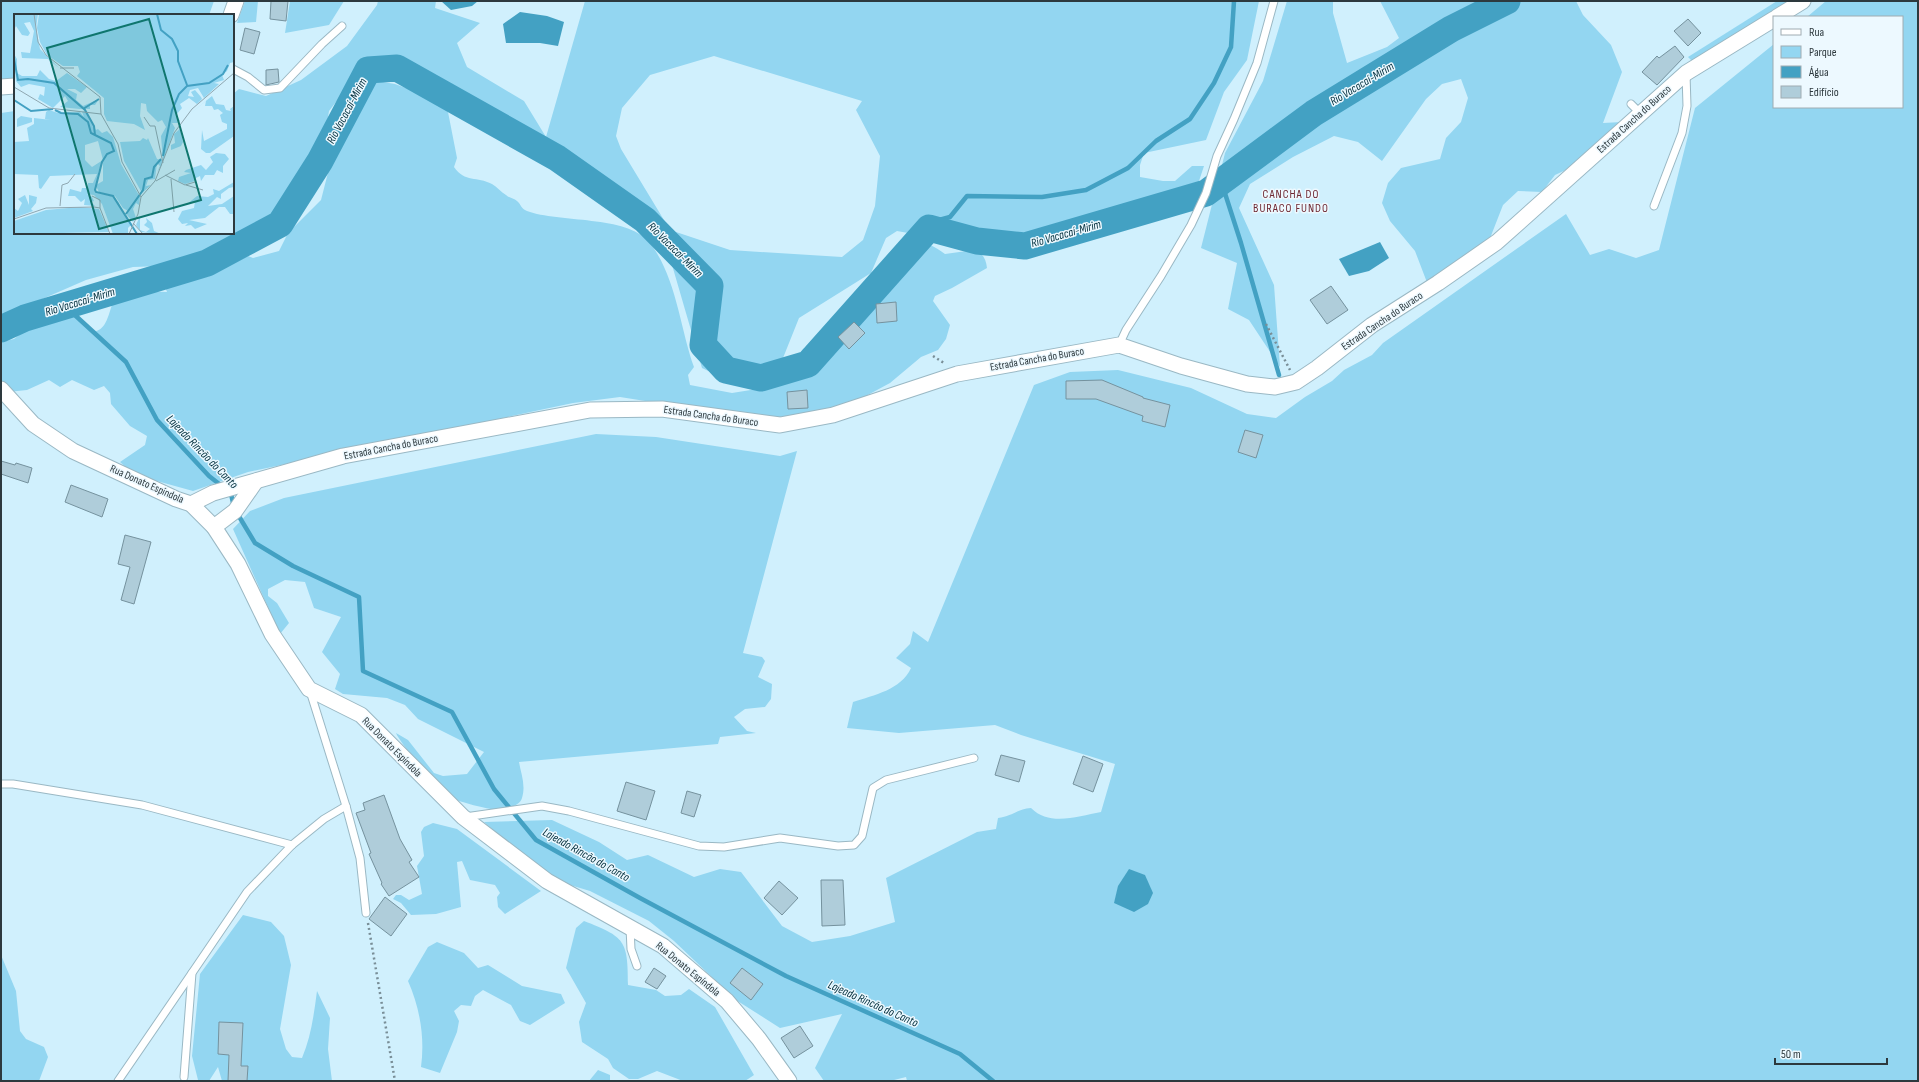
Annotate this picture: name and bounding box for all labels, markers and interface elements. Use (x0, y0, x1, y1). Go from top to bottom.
inset map (14, 14, 234, 234)
legend (1773, 16, 1903, 108)
text: Rua (1809, 25, 1825, 40)
text: Parque (1809, 45, 1837, 60)
water label: Rio Vacacaí-Mirim (1327, 59, 1397, 109)
text: Água (1808, 65, 1829, 80)
water label: Rio Vacacaí-Mirim (323, 75, 371, 146)
street label: Estrada Cancha do Buraco (1594, 82, 1674, 156)
text: Edifício (1809, 85, 1839, 100)
district label: CANCHA DO BURACO FUNDO (1253, 187, 1329, 216)
water label: Rio Vacacaí-Mirim (1029, 217, 1103, 251)
water label: Rio Vacacaí-Mirim (644, 219, 706, 281)
water label: Rio Vacacaí-Mirim (43, 284, 117, 320)
street label: Estrada Cancha do Buraco (1339, 289, 1426, 353)
street label: Estrada Cancha do Buraco (989, 344, 1085, 374)
street label: Estrada Cancha do Buraco (663, 403, 760, 429)
water label: Lajeado Rincão do Canto (163, 412, 241, 492)
street label: Estrada Cancha do Buraco (343, 431, 439, 462)
street label: Rua Donato Espíndola (108, 462, 186, 506)
street label: Rua Donato Espíndola (359, 714, 425, 780)
water label: Lajeado Rincão do Canto (540, 825, 632, 885)
street label: Rua Donato Espíndola (653, 939, 723, 999)
water label: Lajeado Rincão do Canto (826, 977, 920, 1031)
scale bar (1775, 1040, 1887, 1066)
text: 50 m (1781, 1047, 1801, 1062)

